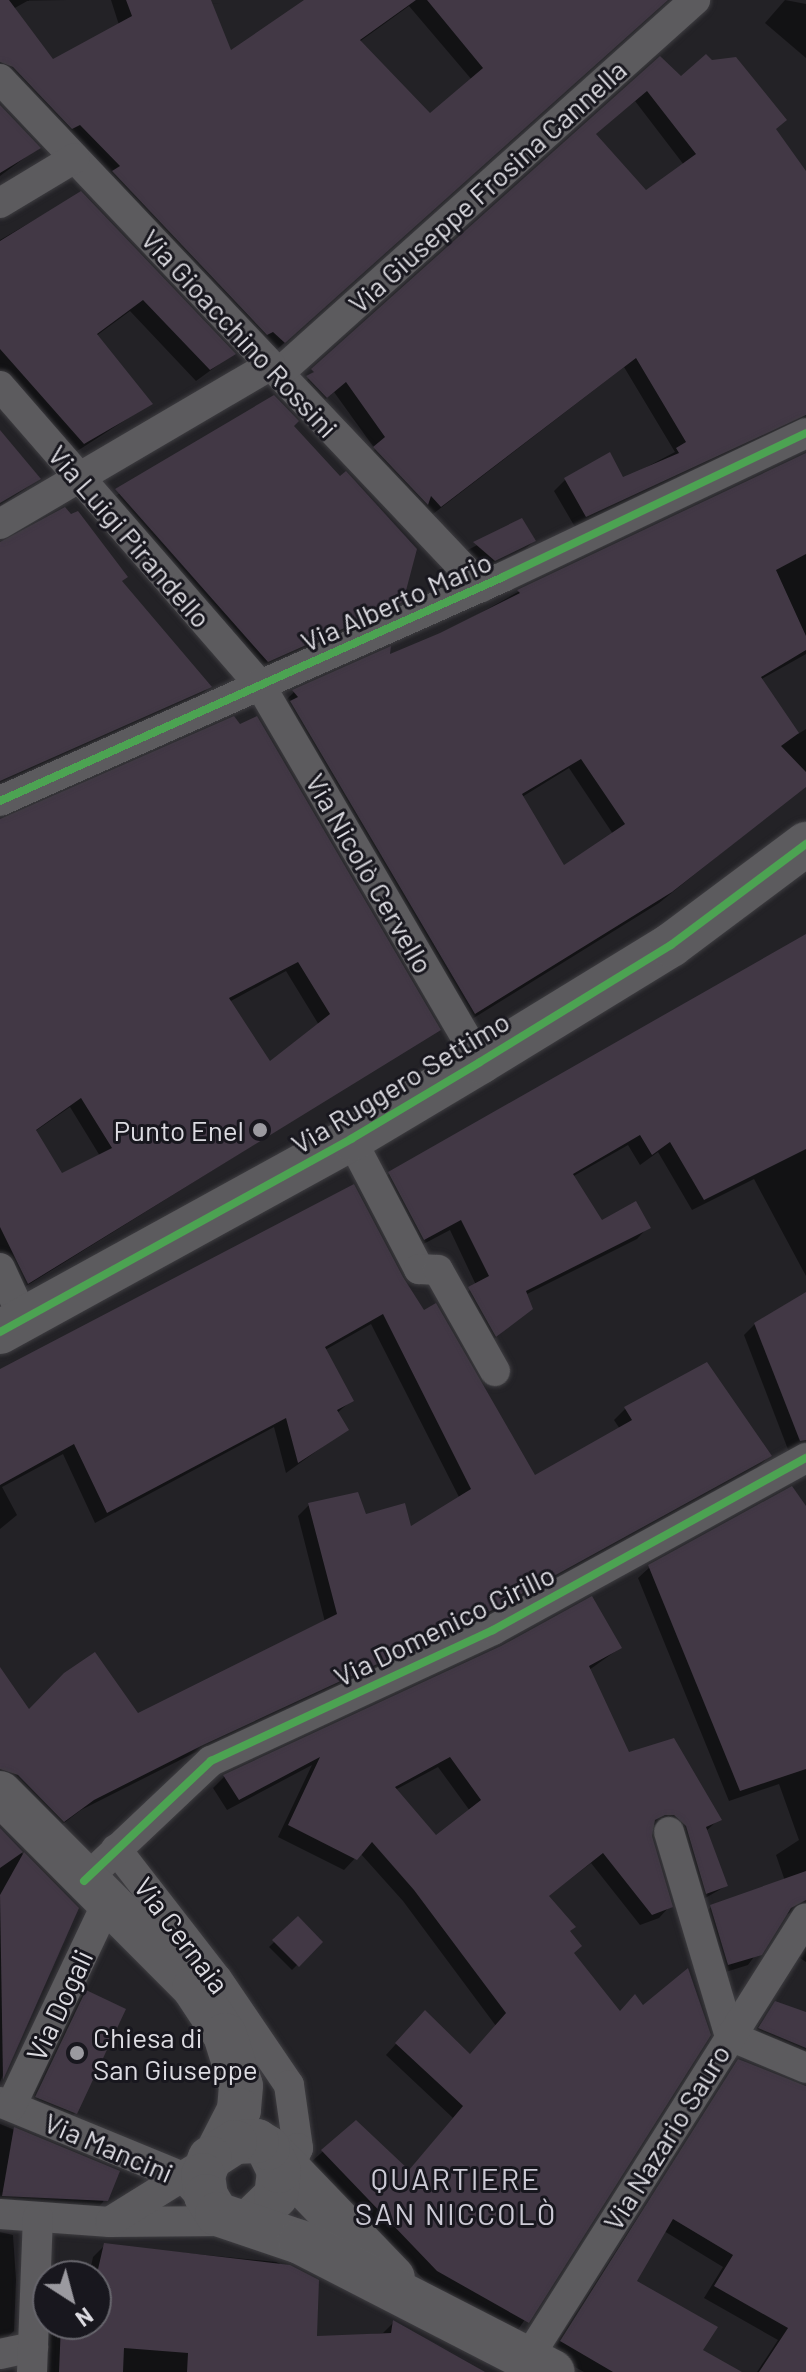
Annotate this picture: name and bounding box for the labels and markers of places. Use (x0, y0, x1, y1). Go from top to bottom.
place label: Punto Enel (113, 1113, 244, 1147)
marker: Punto Enel (251, 1121, 269, 1139)
place label: Chiesa di San Giuseppe (93, 2020, 258, 2086)
marker: Chiesa di San Giuseppe (68, 2044, 86, 2062)

